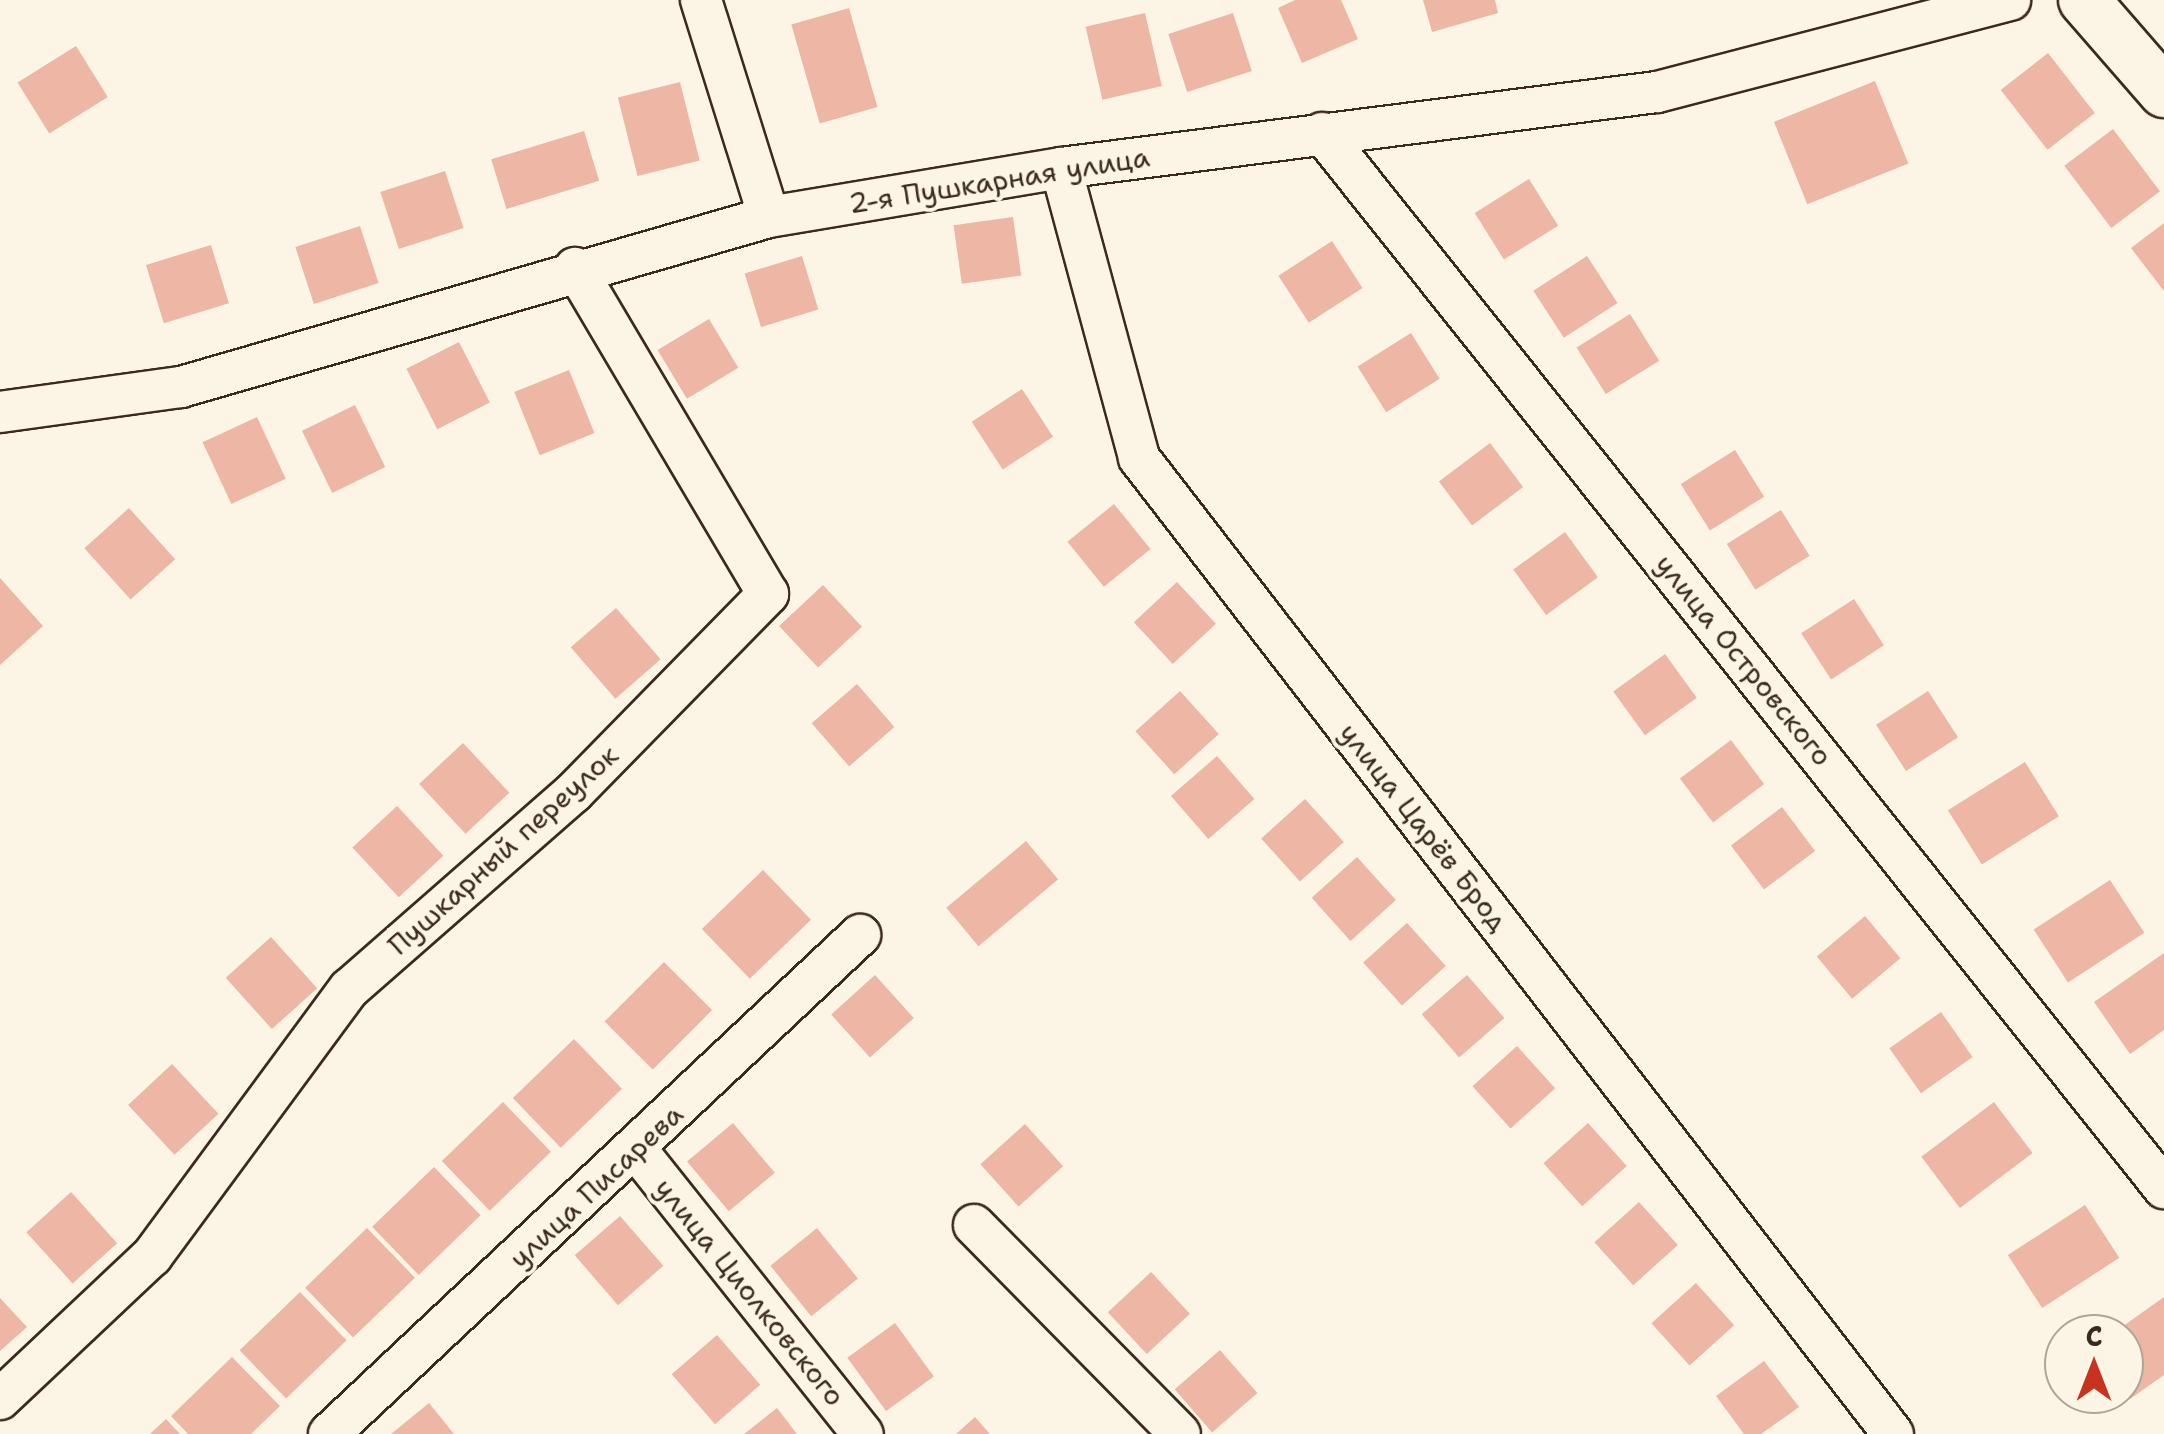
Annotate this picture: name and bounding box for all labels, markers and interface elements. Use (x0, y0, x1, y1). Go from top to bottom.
street label: 2-я Пушкарная улица (846, 140, 1152, 220)
street label: улица Островского (1648, 548, 1840, 772)
street label: улица Царёв Брод (1332, 716, 1516, 938)
street label: Пушкарный переулок (381, 738, 625, 962)
street label: улица Писарева (502, 1097, 690, 1275)
street label: улица Циолковского (648, 1171, 852, 1413)
north arrow (2044, 1314, 2144, 1414)
text: С (2085, 1317, 2103, 1355)

